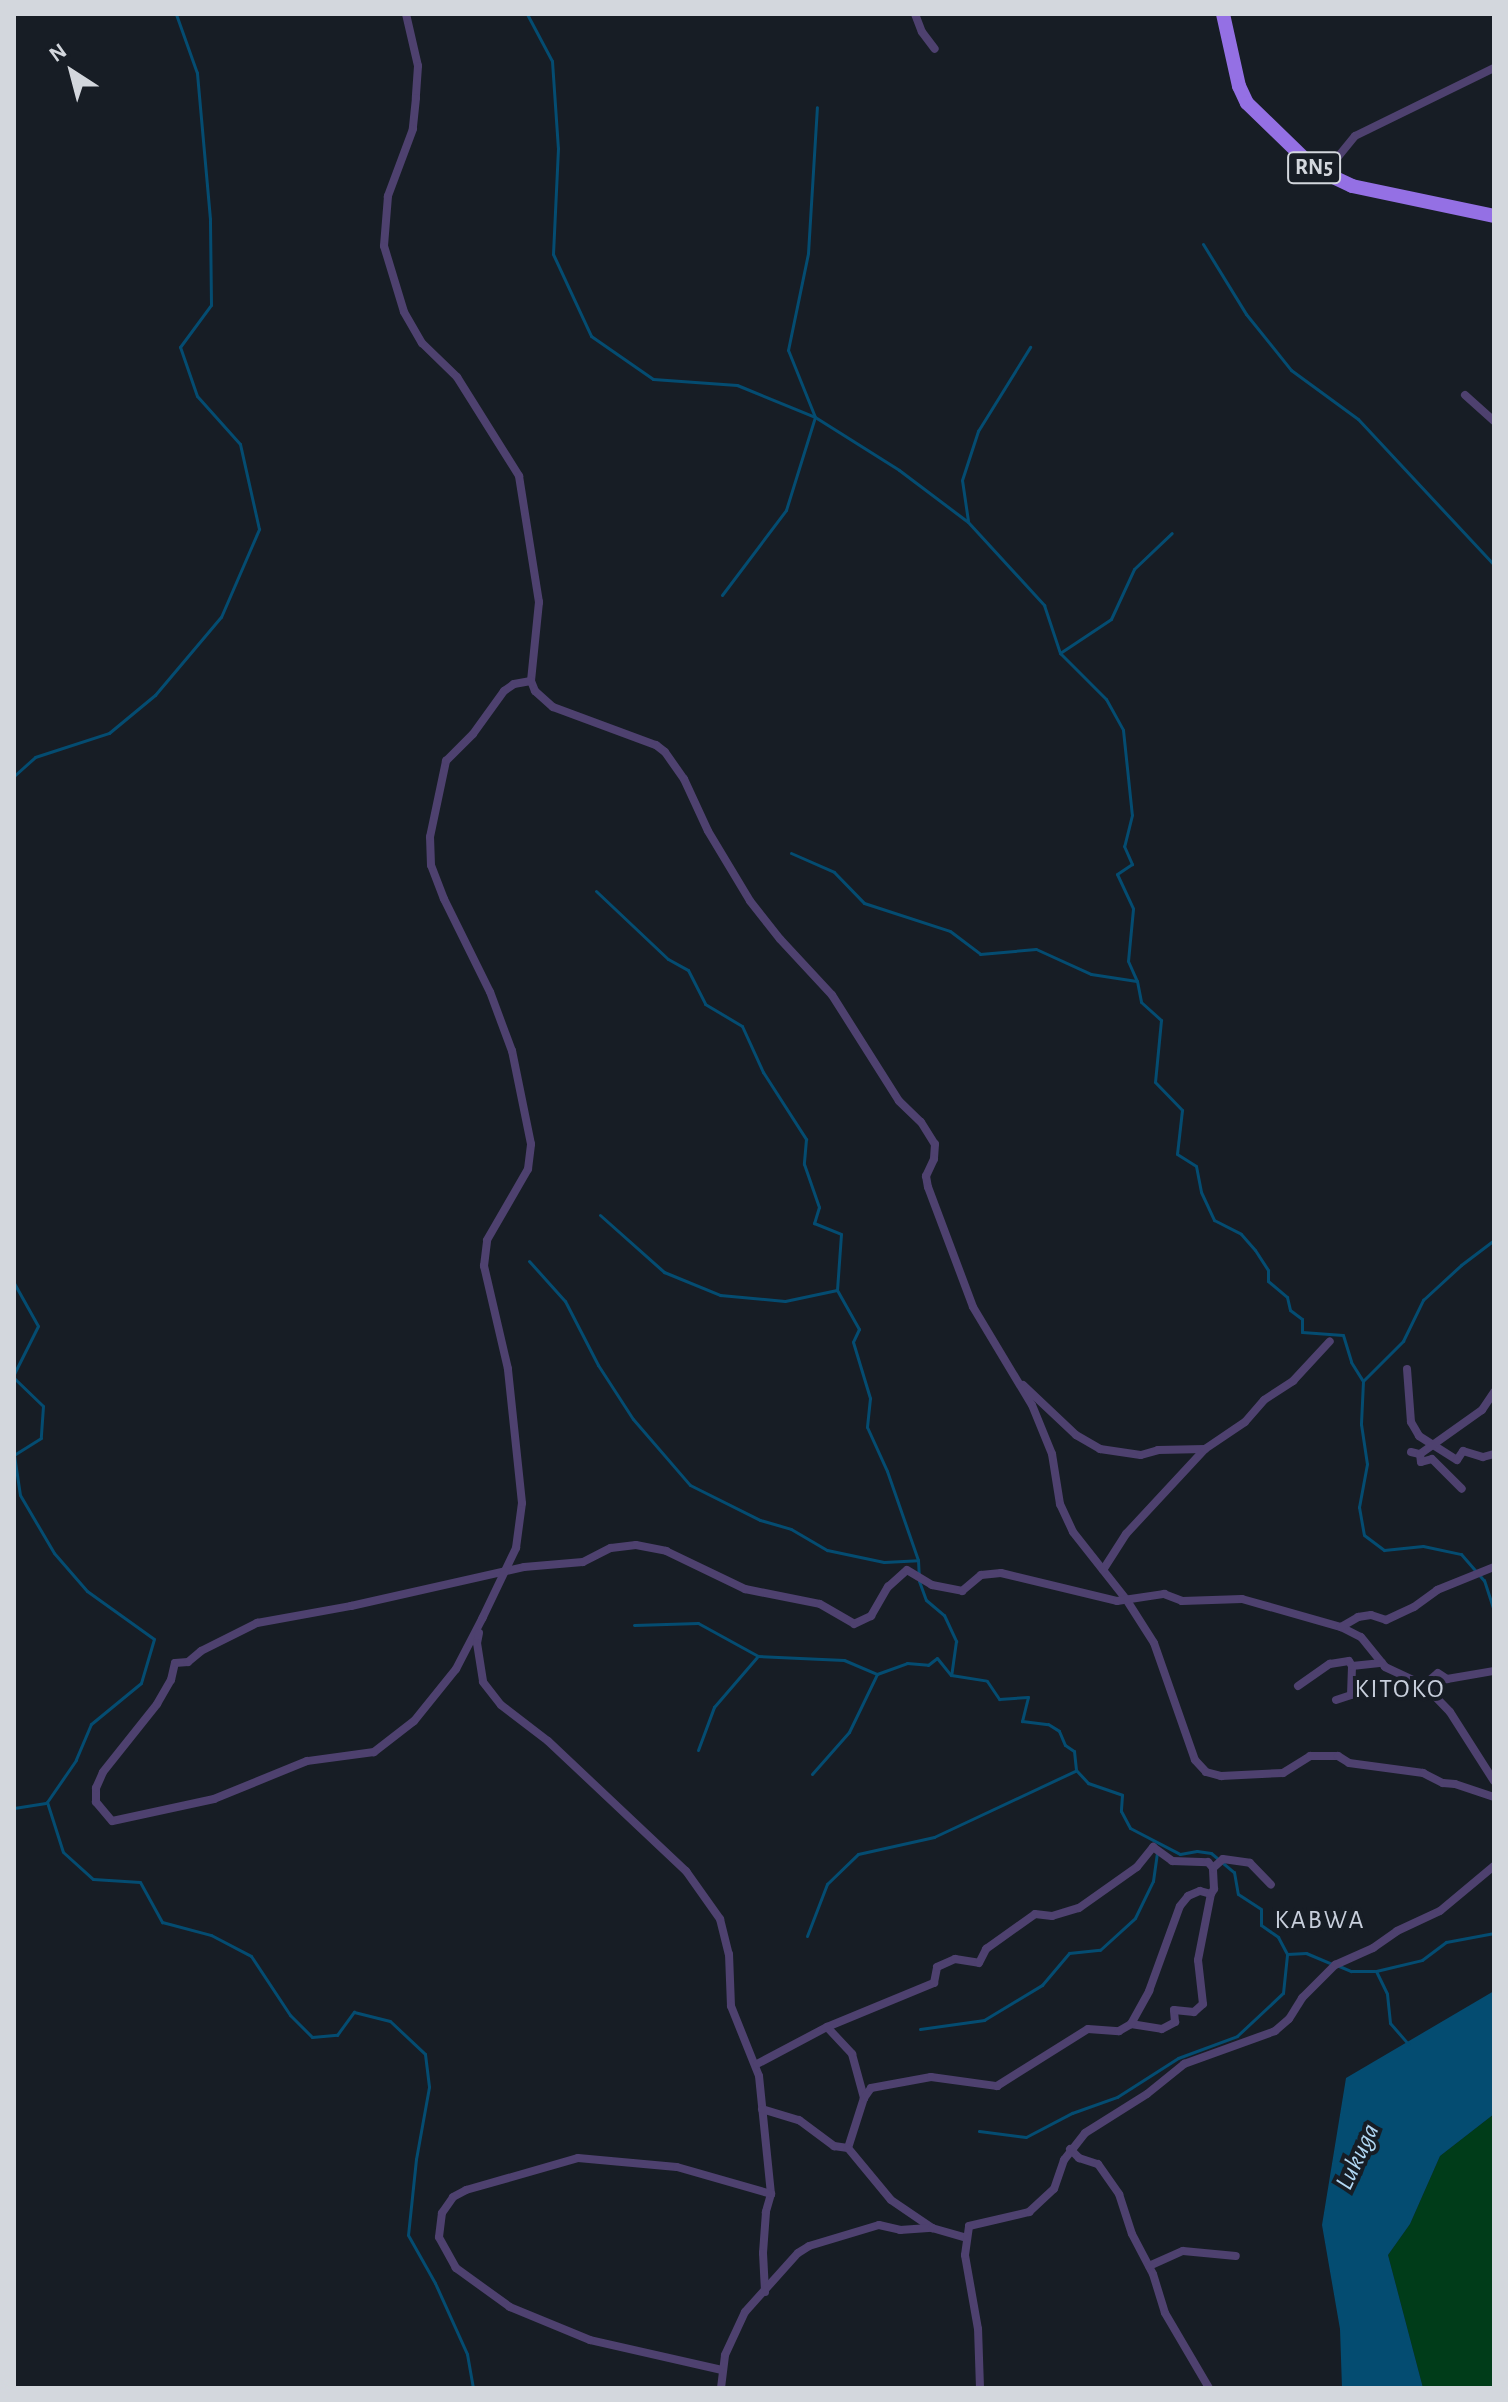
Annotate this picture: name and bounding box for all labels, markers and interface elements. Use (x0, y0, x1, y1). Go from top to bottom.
north arrow (32, 32, 112, 112)
text: N (45, 39, 71, 66)
road number: RN5 (1286, 150, 1342, 186)
district label: KITOKO (1354, 1674, 1446, 1706)
district label: KABWA (1275, 1905, 1365, 1937)
water label: Lukuga (1329, 2119, 1387, 2195)

